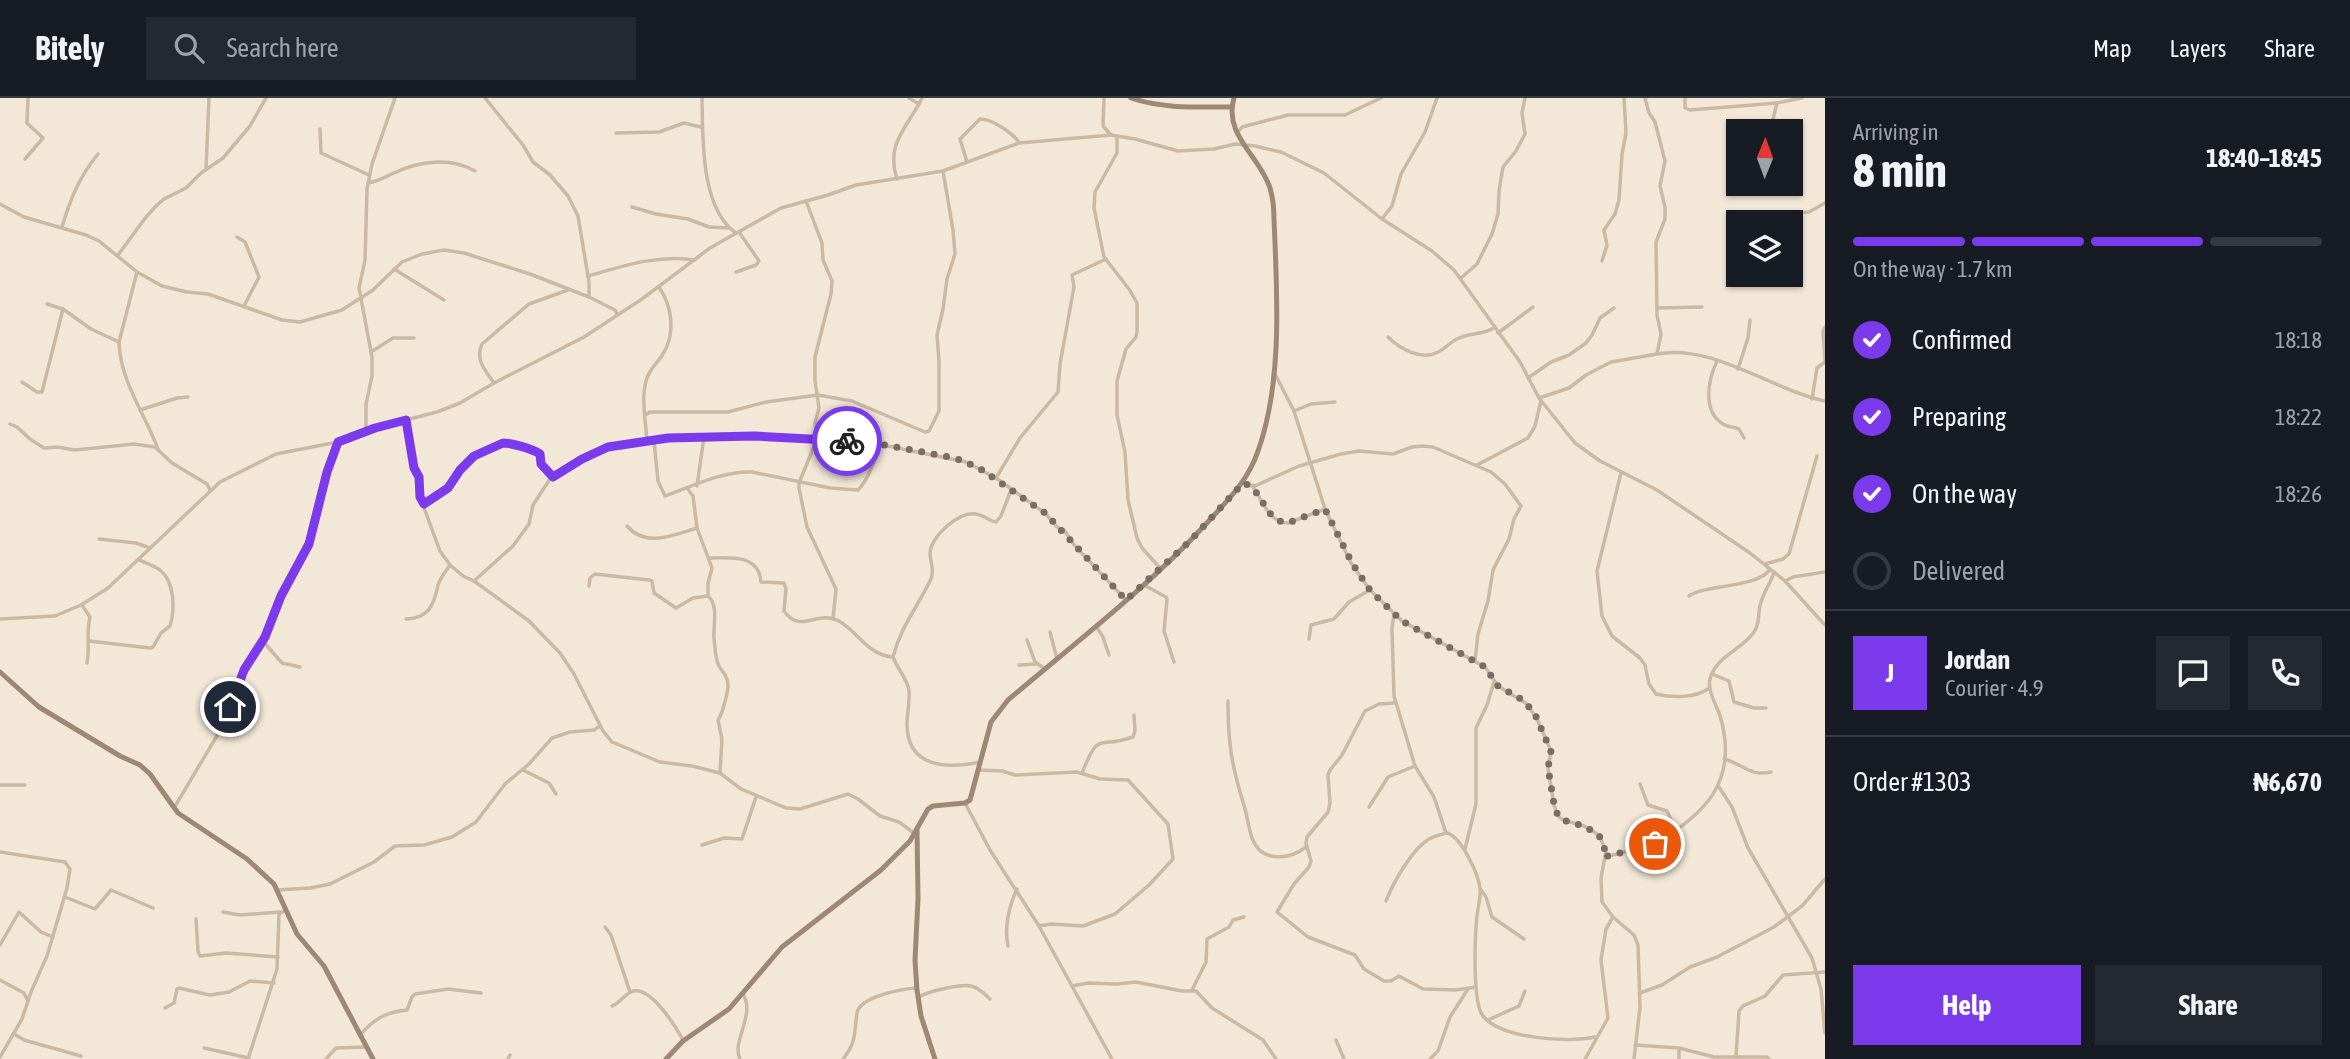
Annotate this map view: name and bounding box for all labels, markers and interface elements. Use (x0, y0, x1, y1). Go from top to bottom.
search box (146, 17, 636, 80)
text: Bitely (35, 29, 104, 67)
icon: search (170, 29, 208, 67)
text: Search here (226, 33, 339, 63)
text: Map (2093, 35, 2132, 62)
text: Layers (2170, 35, 2226, 62)
text: Share (2264, 35, 2315, 62)
north arrow (1726, 119, 1802, 196)
map controls (1726, 119, 1803, 287)
text: Arriving in (1853, 119, 1939, 145)
text: 18:40–18:45 (2206, 143, 2322, 173)
text: 8 min (1853, 144, 1947, 197)
button: layers (1726, 210, 1803, 287)
text: On the way · 1.7 km (1853, 256, 2013, 282)
icon: check (1853, 321, 1891, 359)
text: Confirmed (1912, 325, 2012, 355)
text: 18:18 (2275, 327, 2322, 353)
icon: check (1853, 398, 1891, 436)
text: Preparing (1912, 402, 2006, 432)
text: 18:22 (2275, 404, 2322, 430)
courier (812, 406, 882, 476)
icon: bike (828, 422, 866, 460)
icon: check (1853, 475, 1891, 513)
text: On the way (1912, 479, 2017, 509)
text: 18:26 (2275, 481, 2322, 507)
text: Delivered (1912, 556, 2005, 586)
button: chat (2156, 636, 2230, 710)
button: phone (2248, 636, 2322, 710)
text: Jordan (1945, 645, 2010, 675)
text: J (1886, 658, 1894, 688)
text: Courier · 4.9 (1945, 675, 2044, 701)
pin (200, 677, 260, 737)
icon: home (211, 688, 249, 726)
text: Order #1303 (1853, 767, 1972, 797)
text: ₦6,670 (2253, 767, 2322, 797)
pin (1625, 814, 1685, 874)
icon: bag (1636, 825, 1674, 863)
button: Help (1853, 965, 2081, 1045)
button: Share (2095, 965, 2322, 1045)

